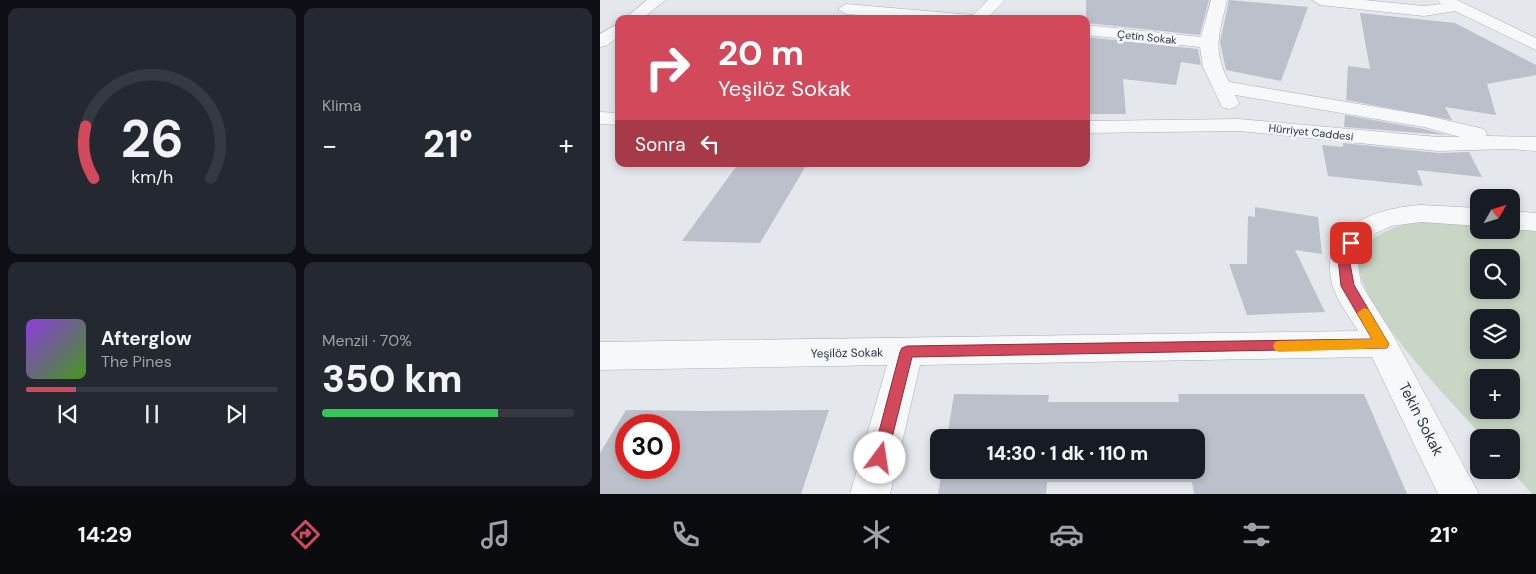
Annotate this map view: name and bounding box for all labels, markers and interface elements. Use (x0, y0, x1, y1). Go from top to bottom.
street label: Çetin Sokak (1116, 27, 1178, 47)
text: 20 m (718, 30, 804, 76)
icon: right (635, 35, 700, 100)
text: Yeşilöz Sokak (718, 74, 851, 103)
text: Klima (322, 95, 361, 116)
text: 26 (121, 105, 183, 173)
text: 21° (423, 119, 473, 169)
street label: Hürriyet Caddesi (1268, 121, 1354, 143)
text: − (322, 127, 337, 164)
text: + (559, 127, 574, 164)
icon: left (696, 130, 724, 158)
text: Sonra (635, 132, 686, 157)
text: km/h (131, 165, 173, 189)
north arrow (1470, 189, 1520, 239)
map controls (1470, 189, 1520, 479)
pin (1330, 222, 1372, 264)
icon: arrive (1337, 229, 1365, 257)
button: search (1470, 249, 1520, 299)
button: layers (1470, 309, 1520, 359)
text: Afterglow (101, 326, 192, 351)
text: Menzil · 70% (322, 330, 412, 351)
street label: Yeşilöz Sokak (811, 344, 883, 362)
text: The Pines (101, 351, 172, 372)
text: 350 km (322, 354, 463, 404)
button: + (1470, 369, 1520, 419)
street label: Tekin Sokak (1394, 379, 1448, 460)
icon: previous (54, 400, 82, 428)
icon: pause (138, 400, 166, 428)
icon: next (222, 400, 250, 428)
speed limit sign: 30 (615, 414, 680, 479)
button: − (1470, 429, 1520, 479)
position arrow (853, 431, 905, 483)
text: 14:30 · 1 dk · 110 m (987, 441, 1148, 466)
icon: directions (288, 517, 323, 552)
icon: music (478, 517, 513, 552)
icon: phone (668, 517, 703, 552)
icon: climate (859, 517, 894, 552)
icon: car (1049, 517, 1084, 552)
icon: filters (1239, 517, 1274, 552)
text: 14:29 (78, 520, 132, 549)
text: 21° (1430, 520, 1458, 549)

